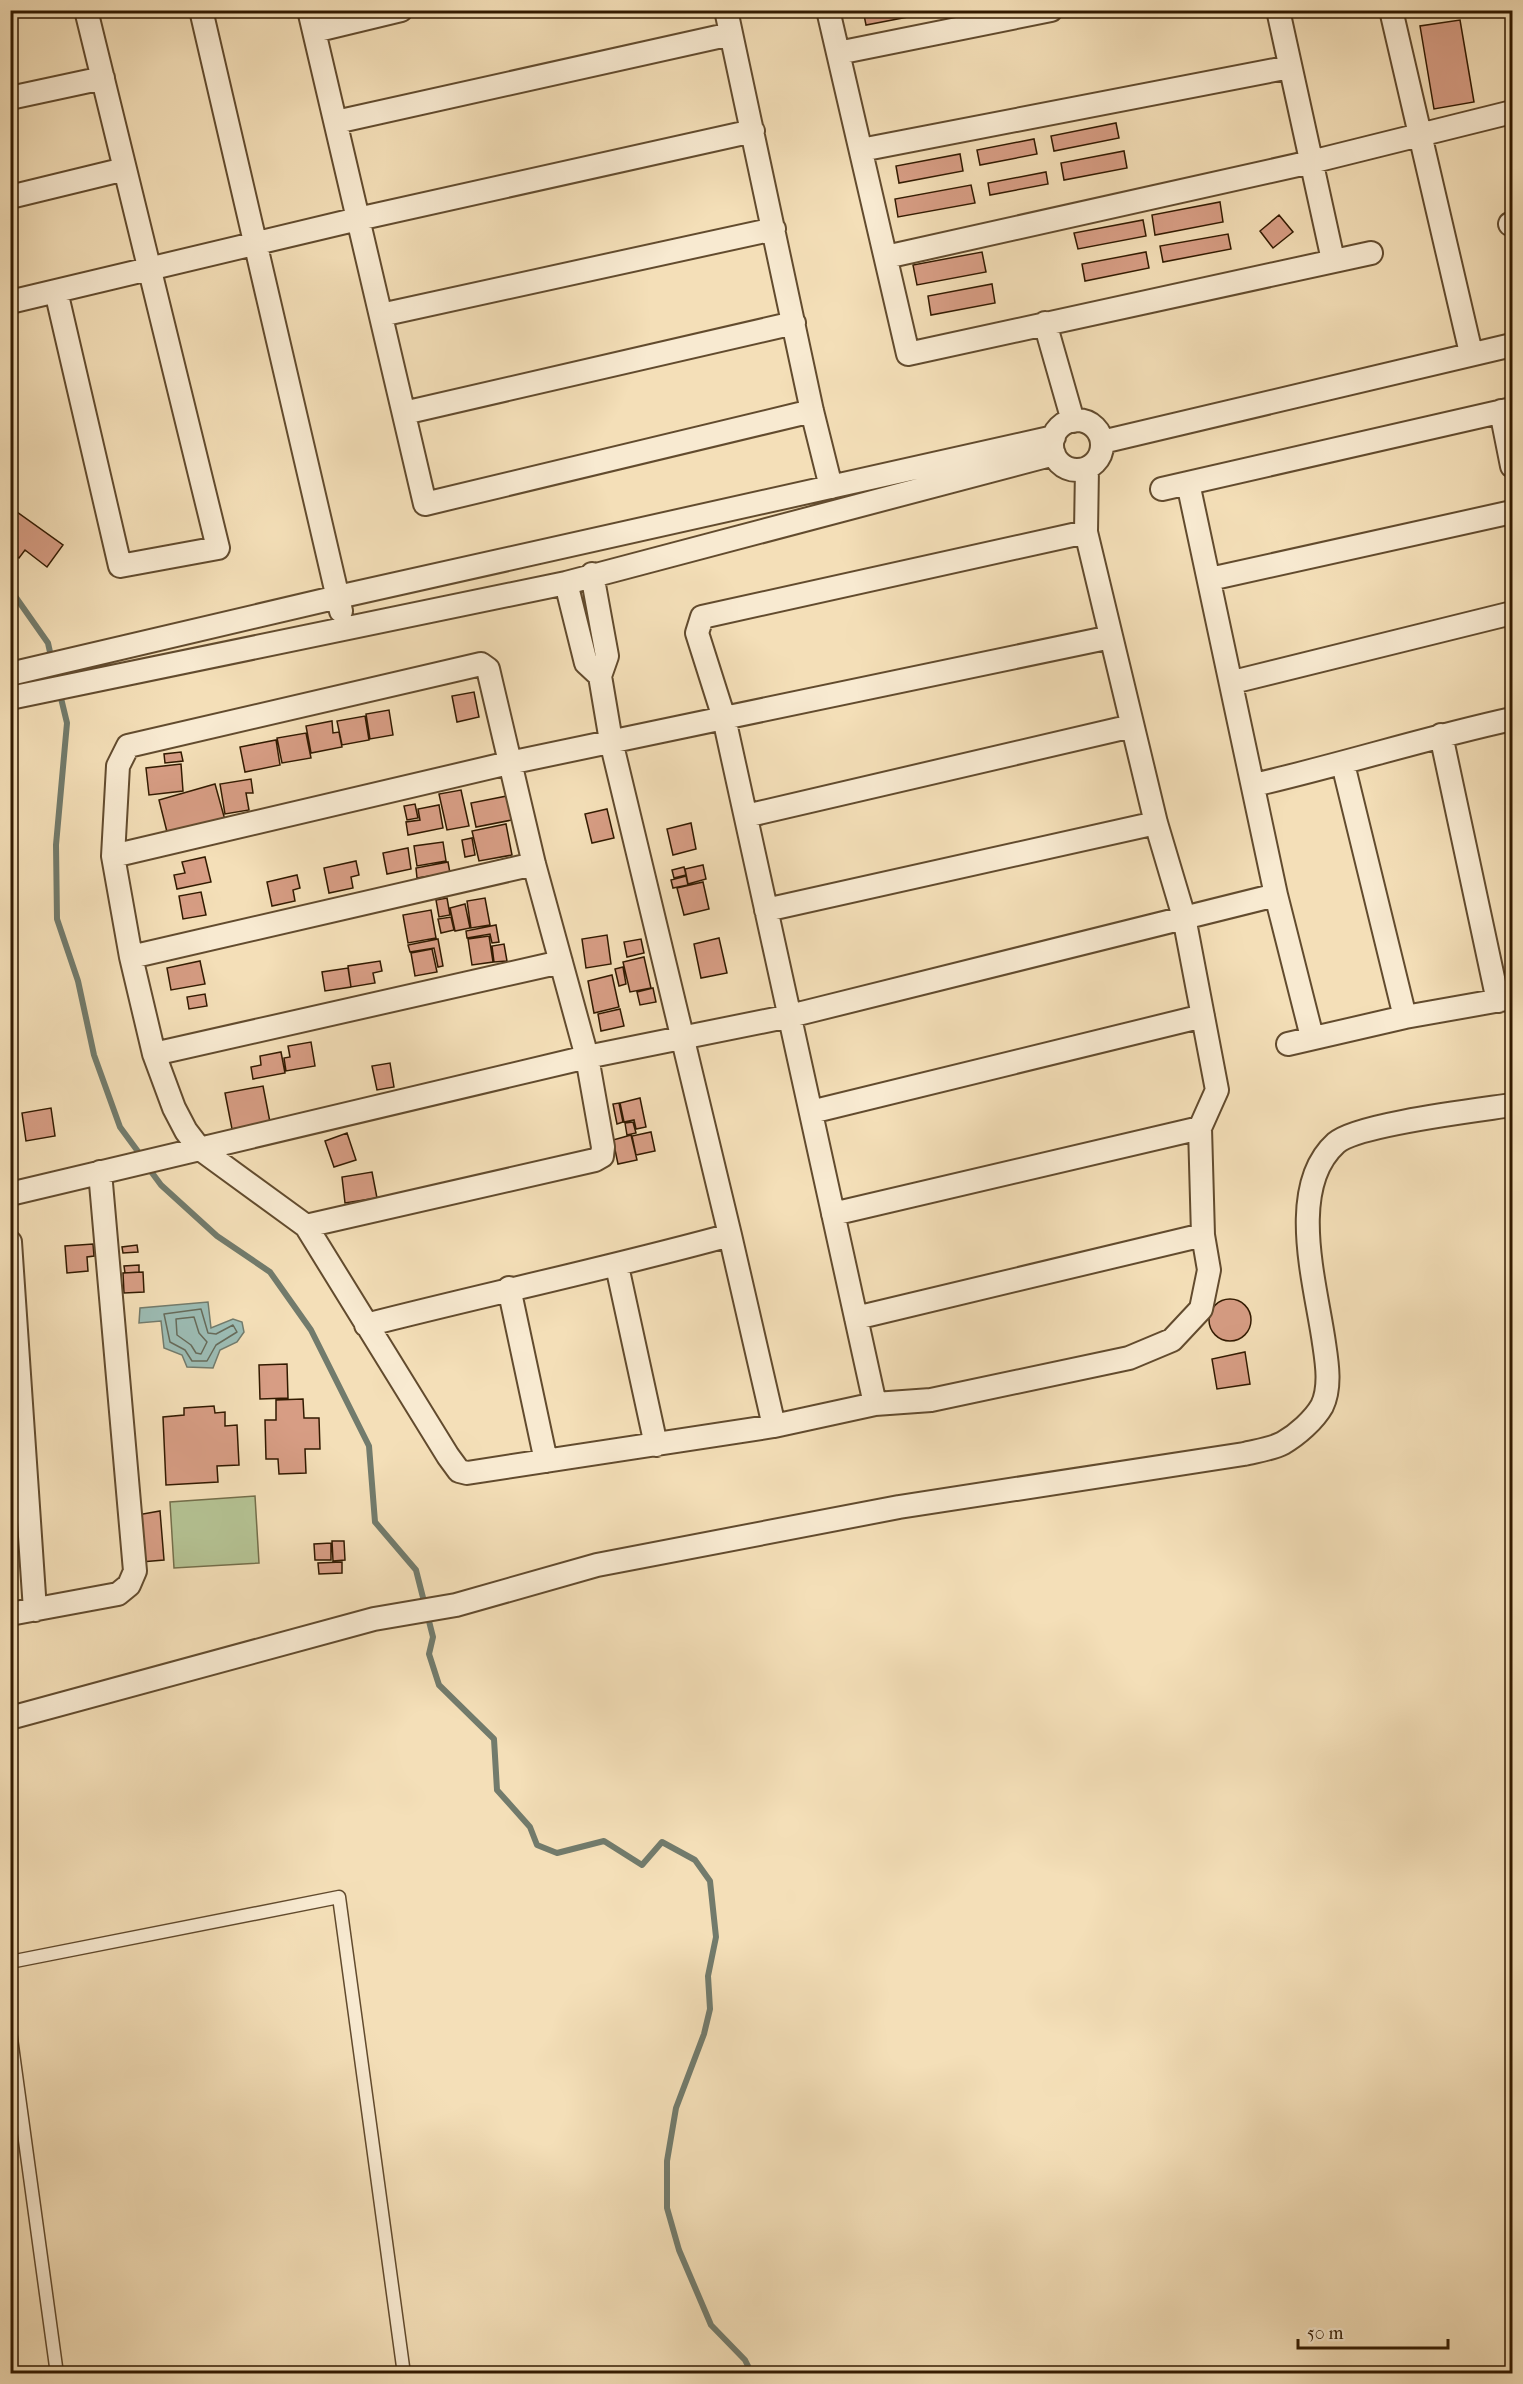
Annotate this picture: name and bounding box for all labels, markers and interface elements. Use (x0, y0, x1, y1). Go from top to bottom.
scale bar (1298, 2312, 1448, 2350)
text: 50 m (1307, 2323, 1344, 2344)

